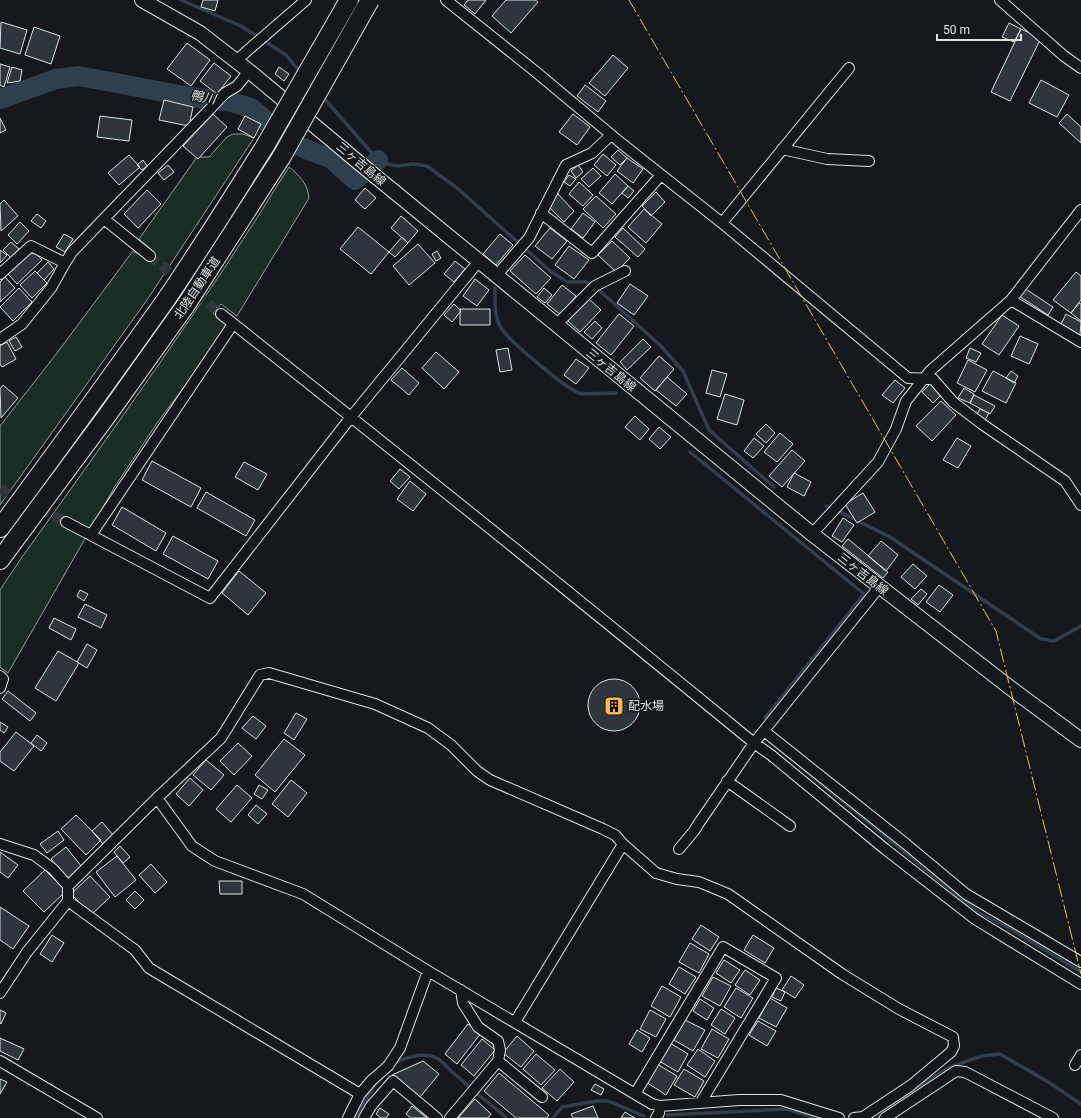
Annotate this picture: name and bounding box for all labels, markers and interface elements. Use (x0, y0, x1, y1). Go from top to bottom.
scale bar (937, 16, 1021, 42)
text: 50 m (943, 23, 970, 37)
water label: 鴨川 (189, 87, 219, 107)
street label: 三ヶ吉島線 (334, 139, 388, 189)
street label: 北陸自動車道 (171, 254, 223, 322)
street label: 三ヶ吉島線 (583, 346, 639, 394)
street label: 三ヶ吉島線 (835, 550, 891, 598)
building icon: 配水場 (603, 695, 625, 717)
place label: 配水場 (628, 699, 664, 713)

